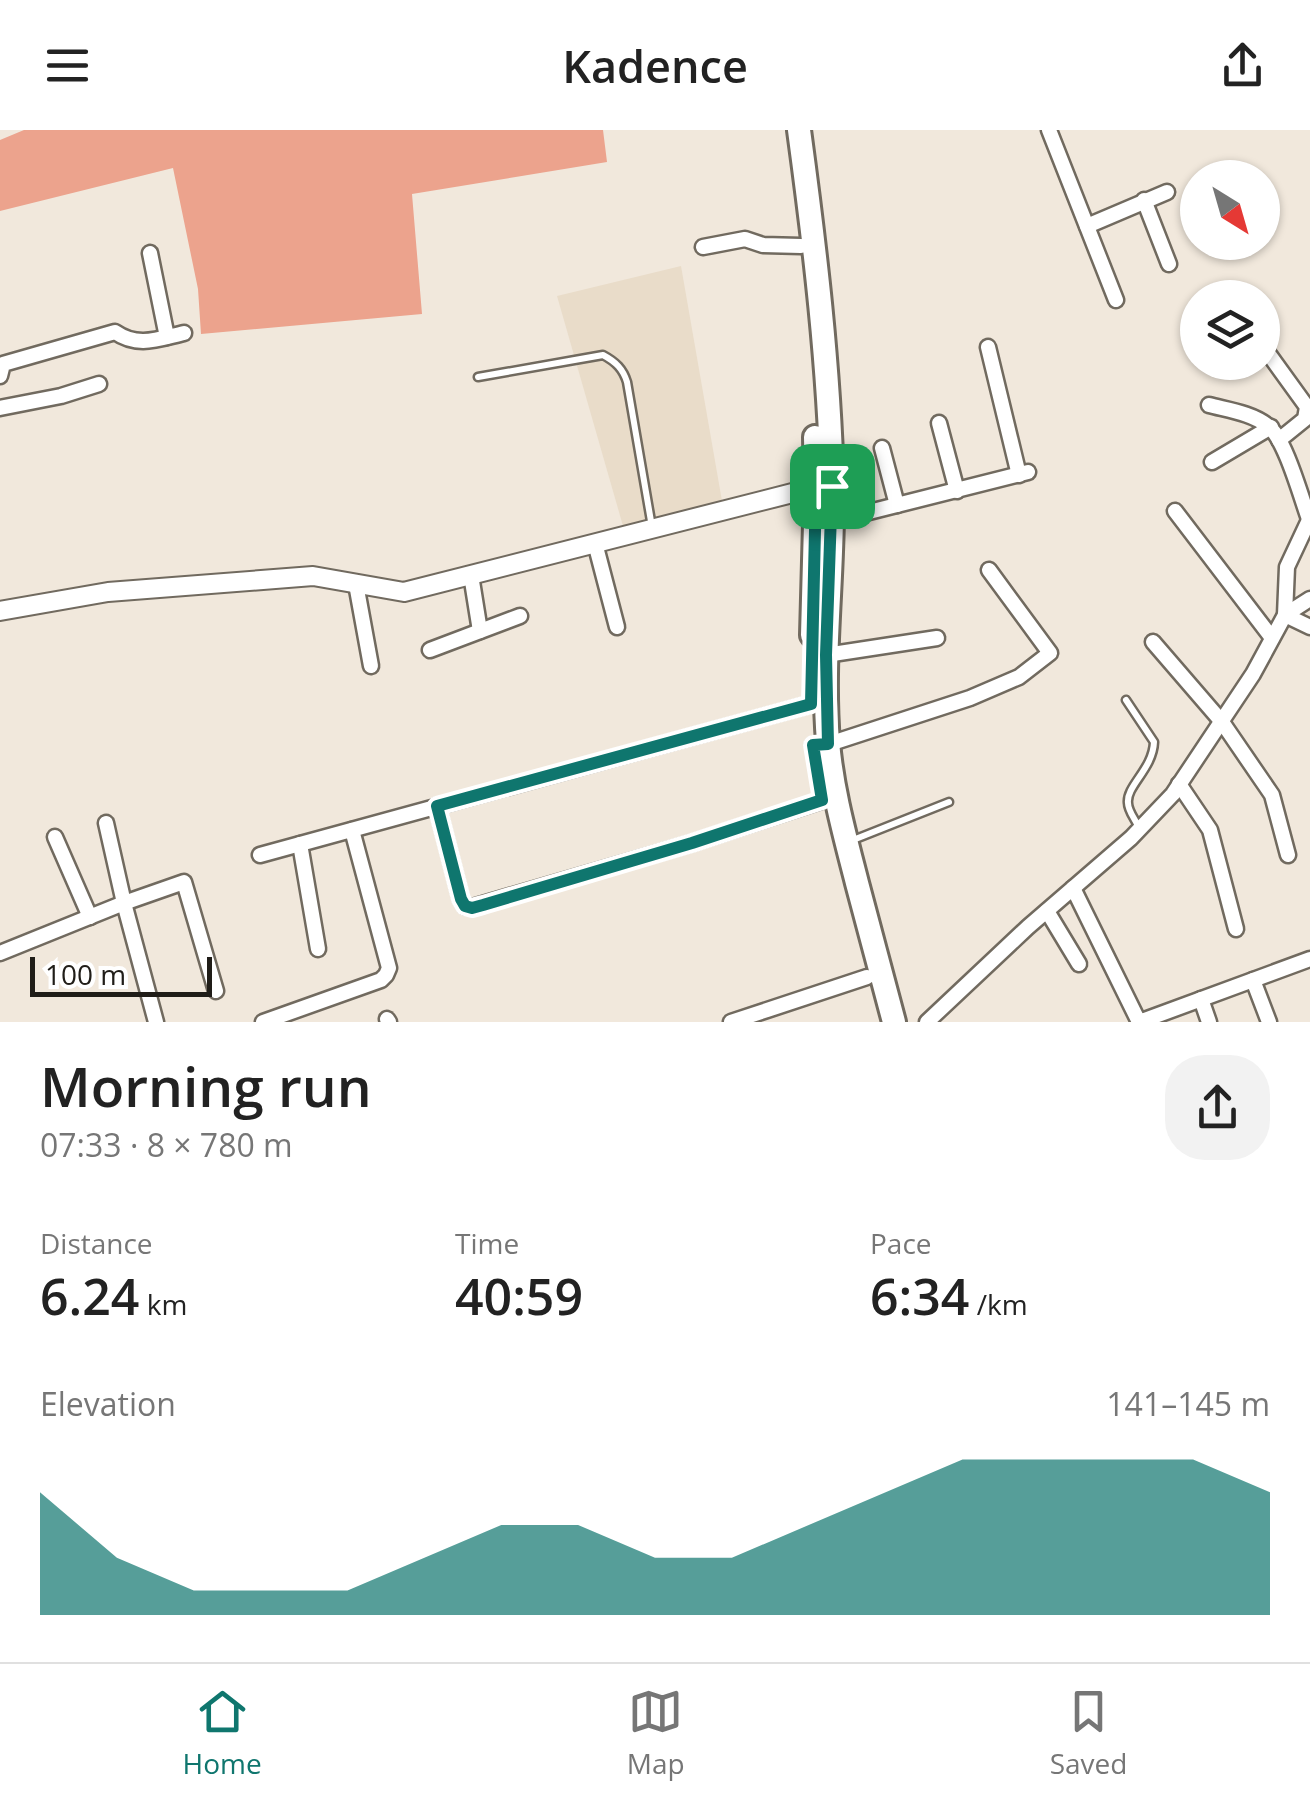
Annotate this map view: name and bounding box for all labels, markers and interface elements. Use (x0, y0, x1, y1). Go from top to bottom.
text: Kadence (562, 35, 748, 96)
icon: menu (40, 38, 95, 93)
icon: share (1215, 38, 1270, 93)
north arrow (1180, 160, 1280, 260)
map controls (1180, 160, 1280, 380)
button: layers (1180, 280, 1280, 380)
pin (790, 444, 875, 529)
icon: arrive (805, 459, 860, 514)
scale bar (30, 952, 212, 996)
text: 100 m (45, 955, 126, 993)
text: Morning run (40, 1048, 372, 1123)
button: share (1165, 1055, 1270, 1160)
text: 07:33 · 8 × 780 m (40, 1123, 293, 1166)
text: Distance (40, 1224, 153, 1262)
text: Time (455, 1224, 519, 1262)
text: Pace (870, 1224, 932, 1262)
text: 6.24 (40, 1262, 139, 1330)
text: 40:59 (455, 1262, 583, 1330)
text: 6:34 (870, 1262, 969, 1330)
text: km (139, 1285, 187, 1323)
text: /km (969, 1285, 1028, 1323)
text: Elevation (40, 1382, 176, 1425)
text: 141–145 m (1106, 1382, 1270, 1425)
tab: Home (183, 1684, 262, 1782)
tab: Map (627, 1684, 685, 1782)
tab: Saved (1050, 1684, 1127, 1782)

